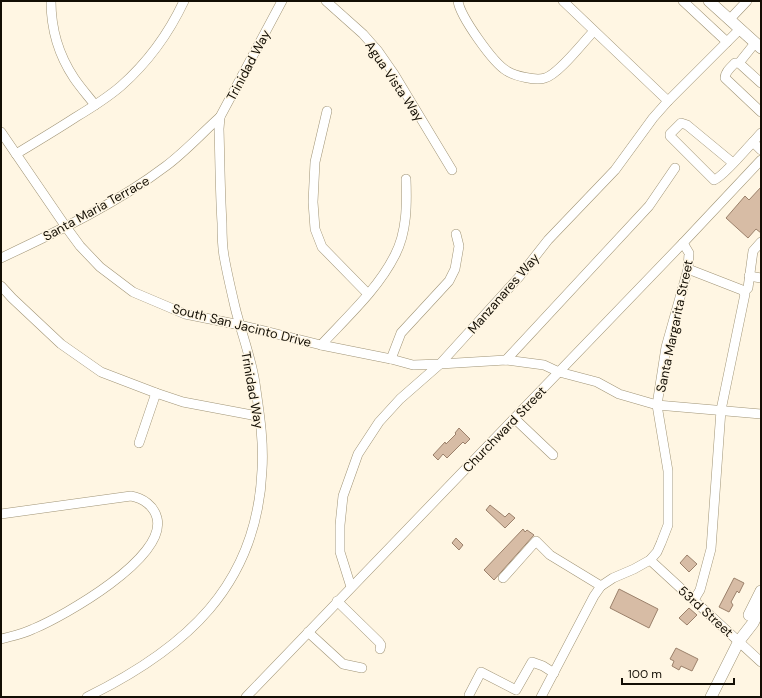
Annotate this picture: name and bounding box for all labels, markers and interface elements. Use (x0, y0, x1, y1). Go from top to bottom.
street label: Trinidad Way (223, 27, 274, 104)
street label: Agua Vista Way (361, 38, 428, 125)
street label: Santa Maria Terrace (40, 172, 152, 245)
street label: Manzanares Way (464, 250, 543, 337)
street label: Santa Margarita Street (652, 258, 697, 394)
street label: South San Jacinto Drive (171, 300, 313, 351)
street label: Trinidad Way (237, 350, 268, 430)
street label: Churchward Street (459, 383, 550, 476)
street label: 53rd Street (674, 582, 737, 641)
scale bar (622, 660, 734, 686)
text: 100 m (628, 666, 662, 682)

